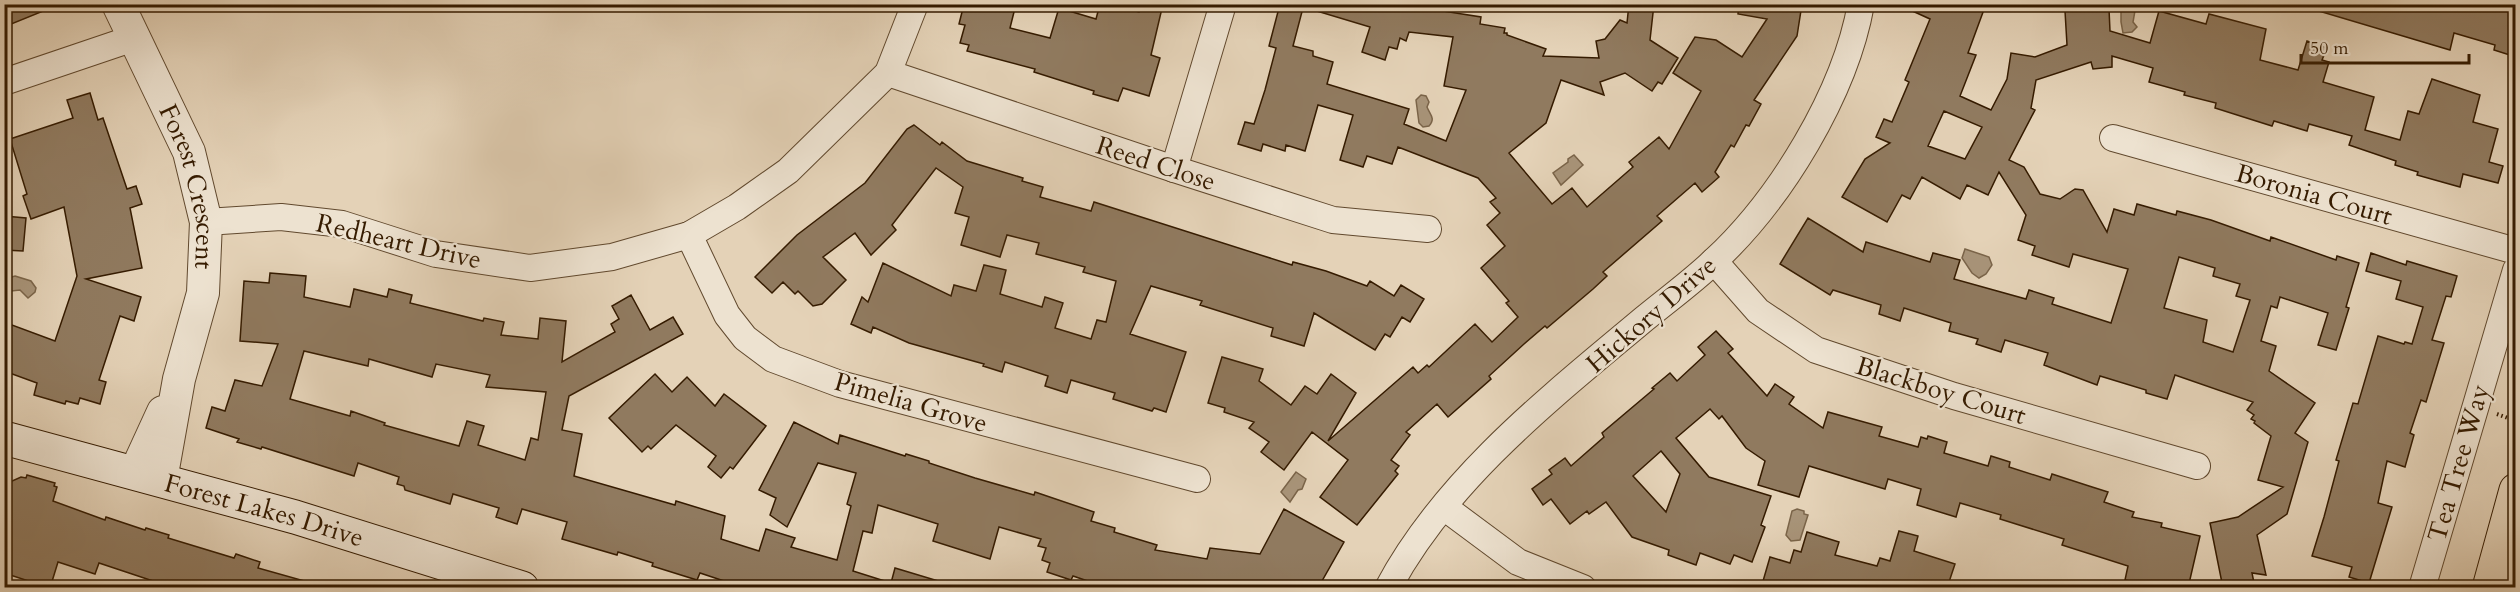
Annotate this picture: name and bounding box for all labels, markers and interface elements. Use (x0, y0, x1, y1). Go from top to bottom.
scale bar (2301, 27, 2469, 65)
text: 50 m (2310, 36, 2349, 61)
street label: Forest Crescent (151, 98, 223, 270)
street label: Reed Close (1092, 128, 1220, 199)
street label: Boronia Court (2231, 155, 2396, 234)
street label: Redheart Drive (313, 205, 485, 277)
street label: Hickory Drive (1579, 248, 1724, 381)
street label: Blackboy Court (1852, 348, 2030, 433)
street label: Pimelia Grove (830, 364, 991, 441)
street label: Tea Tree Way (2419, 380, 2498, 546)
street label: Forest Lakes Drive (161, 465, 368, 555)

